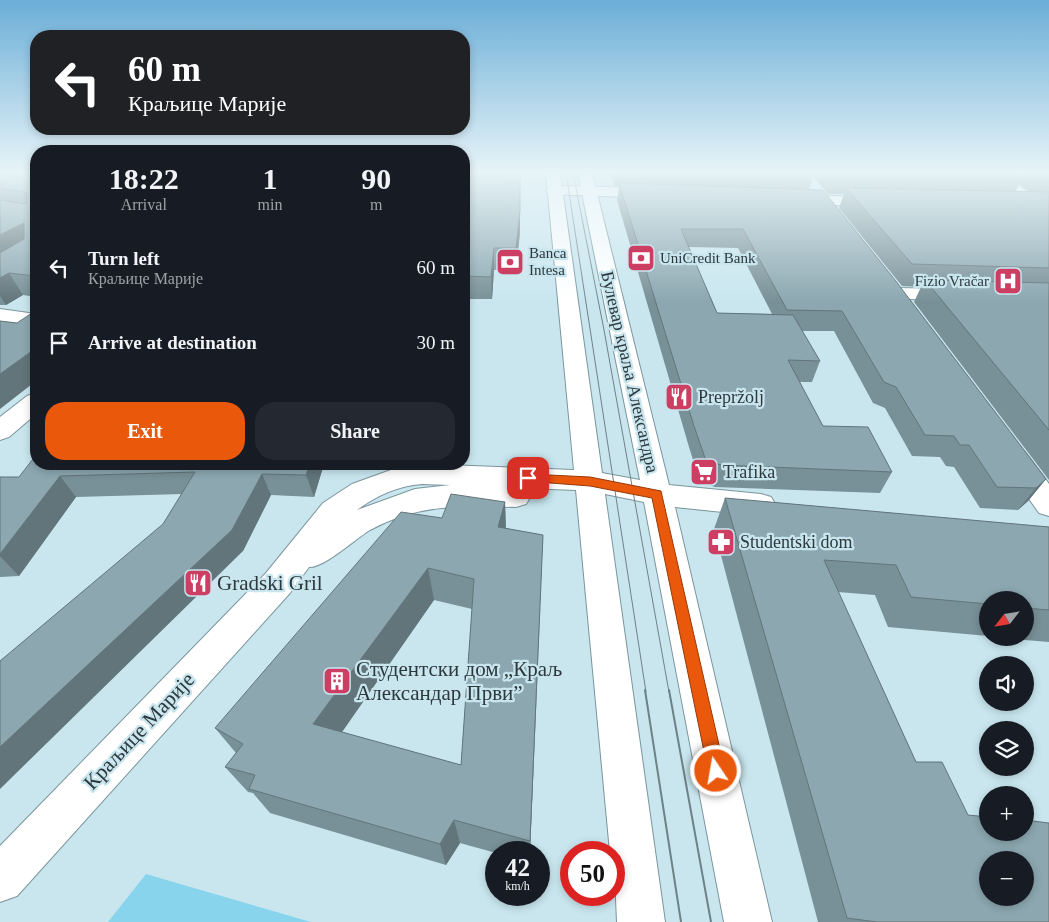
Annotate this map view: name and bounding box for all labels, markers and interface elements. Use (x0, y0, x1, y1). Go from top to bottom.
icon: left (45, 50, 110, 115)
text: 60 m (128, 50, 201, 89)
text: Краљице Марије (128, 91, 286, 116)
text: 18:22 (109, 162, 179, 195)
text: 1 (262, 162, 277, 195)
text: 90 (361, 162, 391, 195)
text: Arrival (121, 196, 167, 213)
text: min (258, 196, 282, 213)
text: m (370, 196, 382, 213)
bank icon: UniCredit Bank (626, 243, 656, 273)
place label: Banca Intesa (529, 245, 567, 278)
bank icon: Banca Intesa (495, 247, 525, 277)
text: Turn left (88, 248, 160, 269)
place label: UniCredit Bank (660, 250, 756, 266)
icon: left (45, 254, 73, 282)
text: 60 m (416, 257, 455, 278)
hospital icon: Fizio Vračar (993, 266, 1023, 296)
street label: Булевар краља Александра (597, 269, 663, 475)
text: Краљице Марије (88, 270, 203, 287)
place label: Fizio Vračar (915, 273, 989, 289)
icon: arrive (45, 329, 73, 357)
text: Arrive at destination (88, 332, 257, 353)
text: 30 m (416, 332, 455, 353)
restaurant icon: Prepržolj (664, 382, 694, 412)
place label: Prepržolj (698, 387, 764, 407)
button: Exit (45, 402, 245, 460)
button: Share (255, 402, 455, 460)
pin (507, 457, 549, 499)
supermarket icon: Trafika (689, 457, 719, 487)
place label: Trafika (723, 462, 775, 482)
icon: arrive (514, 464, 542, 492)
pharmacy icon: Studentski dom (706, 527, 736, 557)
place label: Studentski dom (740, 532, 853, 552)
restaurant icon: Gradski Gril (183, 568, 213, 598)
place label: Gradski Gril (217, 571, 323, 595)
north arrow (979, 591, 1034, 646)
map controls (979, 591, 1034, 906)
button: sound (979, 656, 1034, 711)
place label: Студентски дом „Краљ Александар Први” (356, 657, 562, 705)
building icon: Студентски дом „Краљ Александар Први” (322, 666, 352, 696)
street label: Краљице Марије (79, 668, 199, 794)
button: layers (979, 721, 1034, 776)
position arrow (689, 744, 741, 796)
button: + (979, 786, 1034, 841)
speed limit sign: 50 (560, 841, 625, 906)
button: − (979, 851, 1034, 906)
text: 42 (505, 854, 530, 881)
text: km/h (505, 879, 530, 893)

